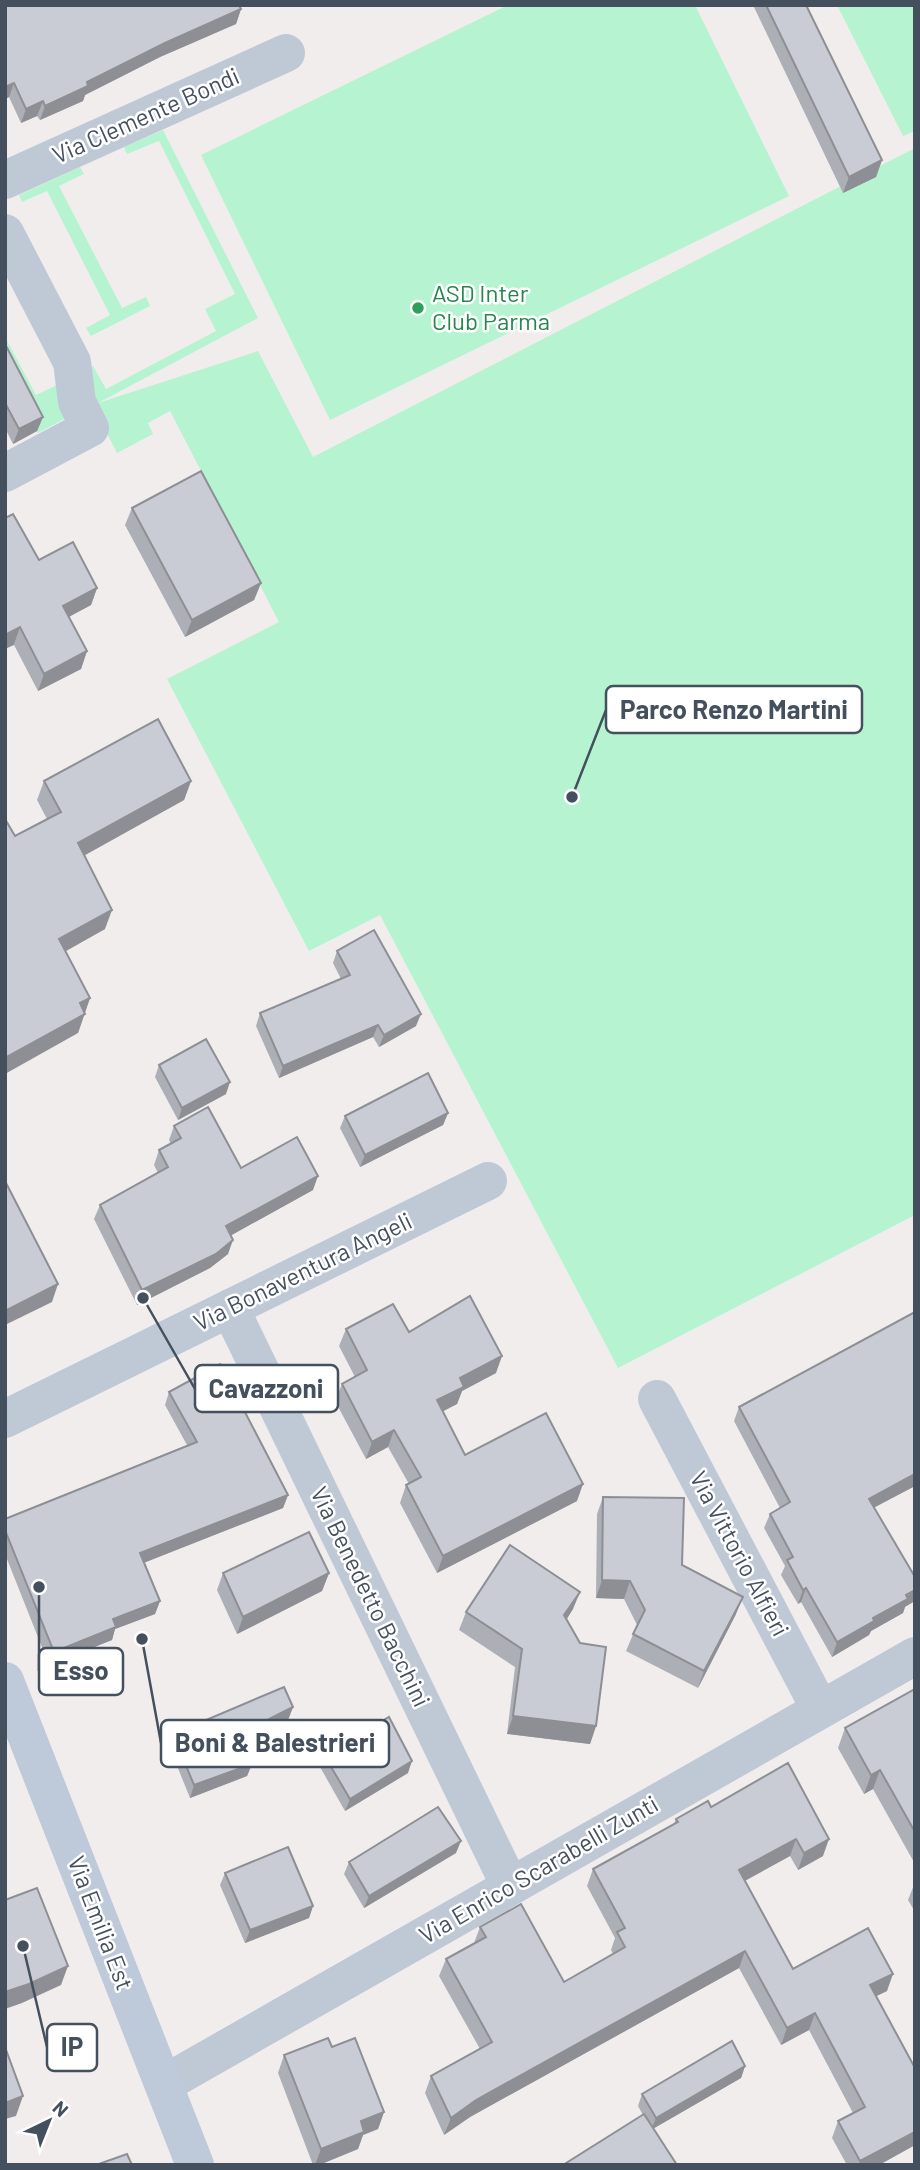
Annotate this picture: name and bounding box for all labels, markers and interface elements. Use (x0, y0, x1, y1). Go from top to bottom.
street label: Via Clemente Bondi (47, 60, 243, 169)
place label: ASD Inter Club Parma (432, 278, 550, 335)
marker: ASD Inter Club Parma (410, 300, 426, 316)
callout: Parco Renzo Martini (606, 686, 862, 733)
text: Parco Renzo Martini (620, 693, 848, 724)
street label: Via Bonaventura Angeli (188, 1205, 416, 1336)
callout: Cavazzoni (195, 1365, 338, 1412)
text: Cavazzoni (209, 1372, 323, 1403)
street label: Via Vittorio Alfieri (685, 1466, 796, 1641)
street label: Via Benedetto Bacchini (305, 1481, 437, 1711)
callout: Esso (39, 1648, 123, 1695)
text: Esso (53, 1654, 109, 1685)
callout: Boni & Balestrieri (161, 1720, 389, 1767)
text: Boni & Balestrieri (175, 1726, 375, 1757)
street label: Via Enrico Scarabelli Zunti (414, 1788, 663, 1949)
street label: Via Emilia Est (63, 1851, 140, 1994)
callout: IP (47, 2024, 97, 2071)
text: IP (61, 2030, 83, 2061)
north arrow (14, 2086, 84, 2156)
text: N (48, 2095, 73, 2121)

